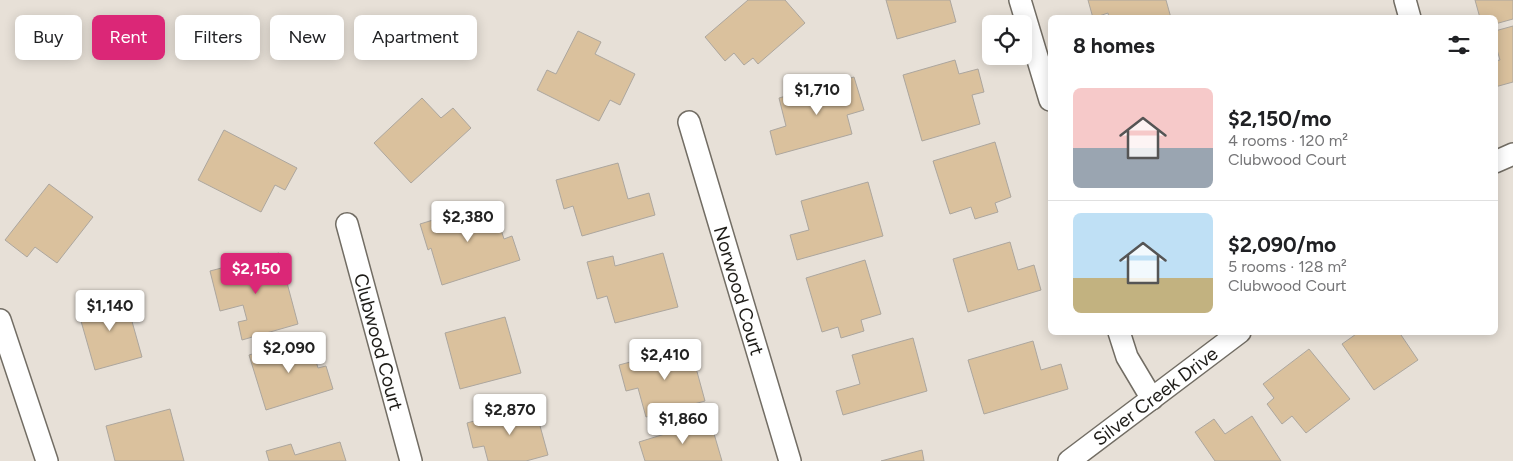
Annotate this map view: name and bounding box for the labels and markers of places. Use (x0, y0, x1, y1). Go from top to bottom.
pin: $1,710 (776, 74, 858, 116)
pin: $2,380 (427, 200, 509, 243)
pin: $2,150 (215, 252, 297, 295)
pin: $1,140 (69, 290, 151, 332)
pin: $2,090 (248, 332, 330, 374)
pin: $2,410 (624, 338, 706, 381)
pin: $2,870 (469, 394, 551, 436)
pin: $1,860 (642, 402, 724, 445)

